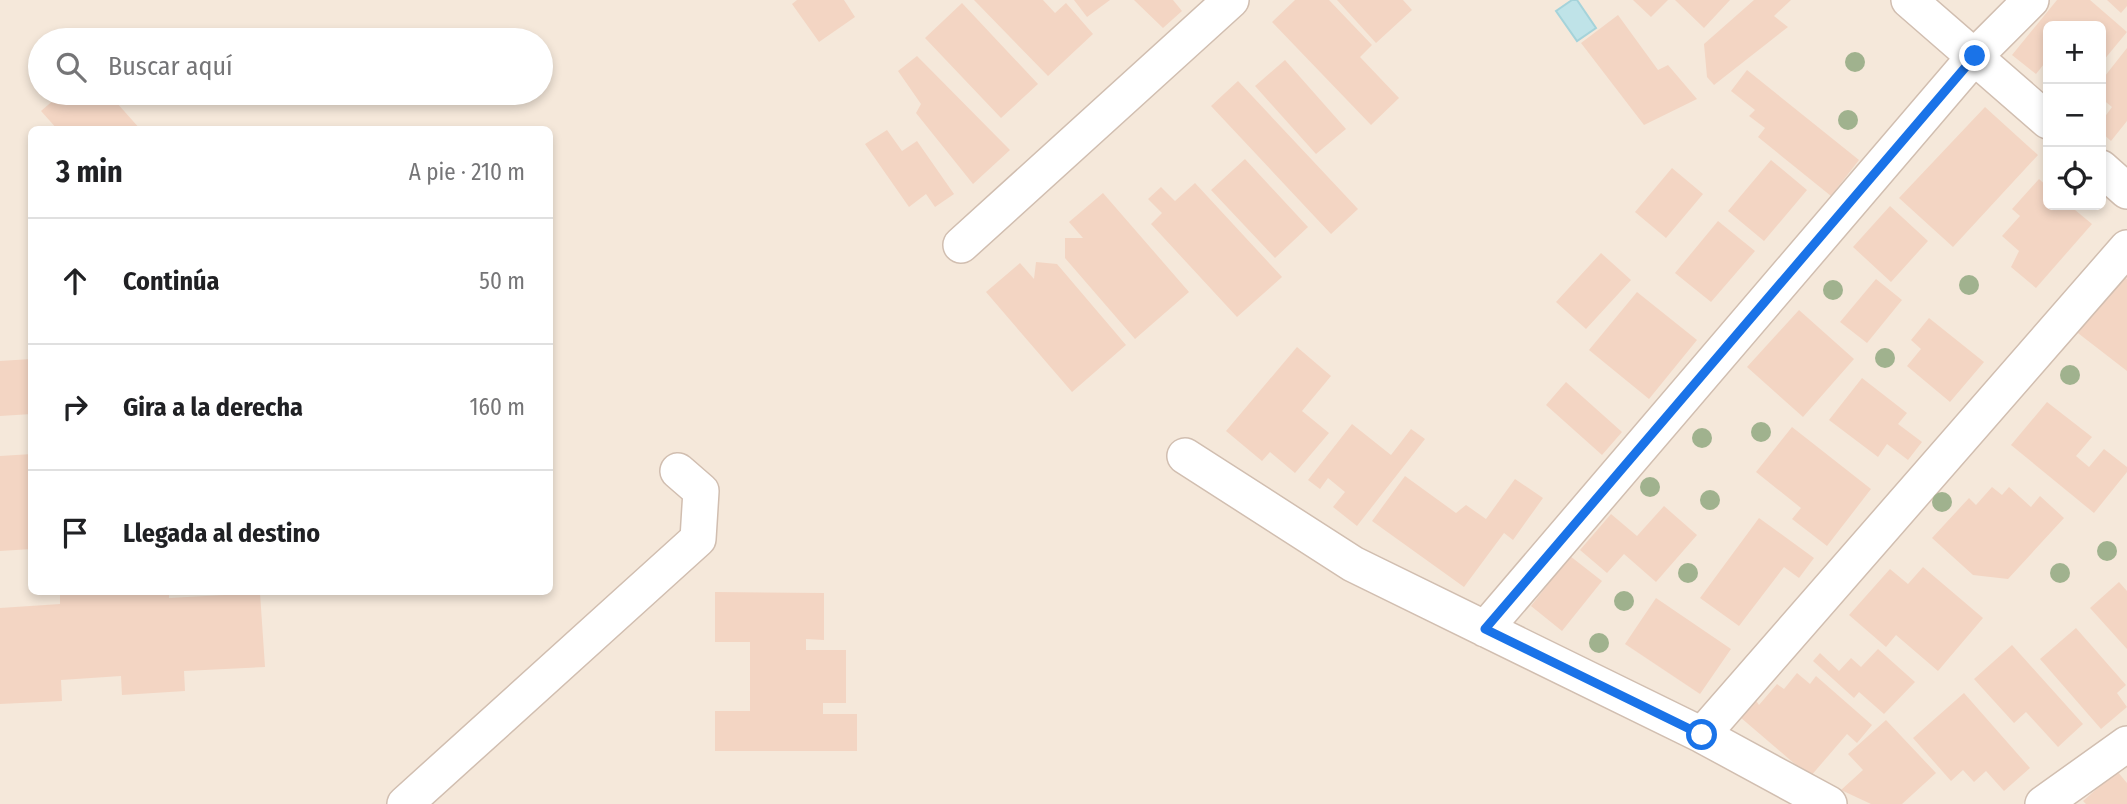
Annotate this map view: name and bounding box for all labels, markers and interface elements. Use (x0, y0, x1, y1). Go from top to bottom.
map controls (2043, 21, 2106, 210)
button: + (2043, 21, 2106, 84)
search box (28, 28, 553, 105)
route end (1959, 40, 1990, 71)
icon: search (52, 48, 90, 86)
text: Buscar aquí (108, 51, 233, 82)
button: − (2043, 84, 2106, 147)
button: locate (2043, 147, 2106, 210)
text: 3 min (56, 154, 123, 190)
text: A pie · 210 m (409, 158, 525, 186)
icon: ahead (56, 262, 94, 300)
text: Continúa (123, 266, 220, 297)
text: 50 m (479, 267, 525, 295)
icon: right (56, 388, 94, 426)
text: Gira a la derecha (123, 392, 303, 423)
text: 160 m (470, 393, 525, 421)
icon: arrive (56, 514, 94, 552)
text: Llegada al destino (123, 518, 320, 549)
route start (1686, 719, 1717, 750)

